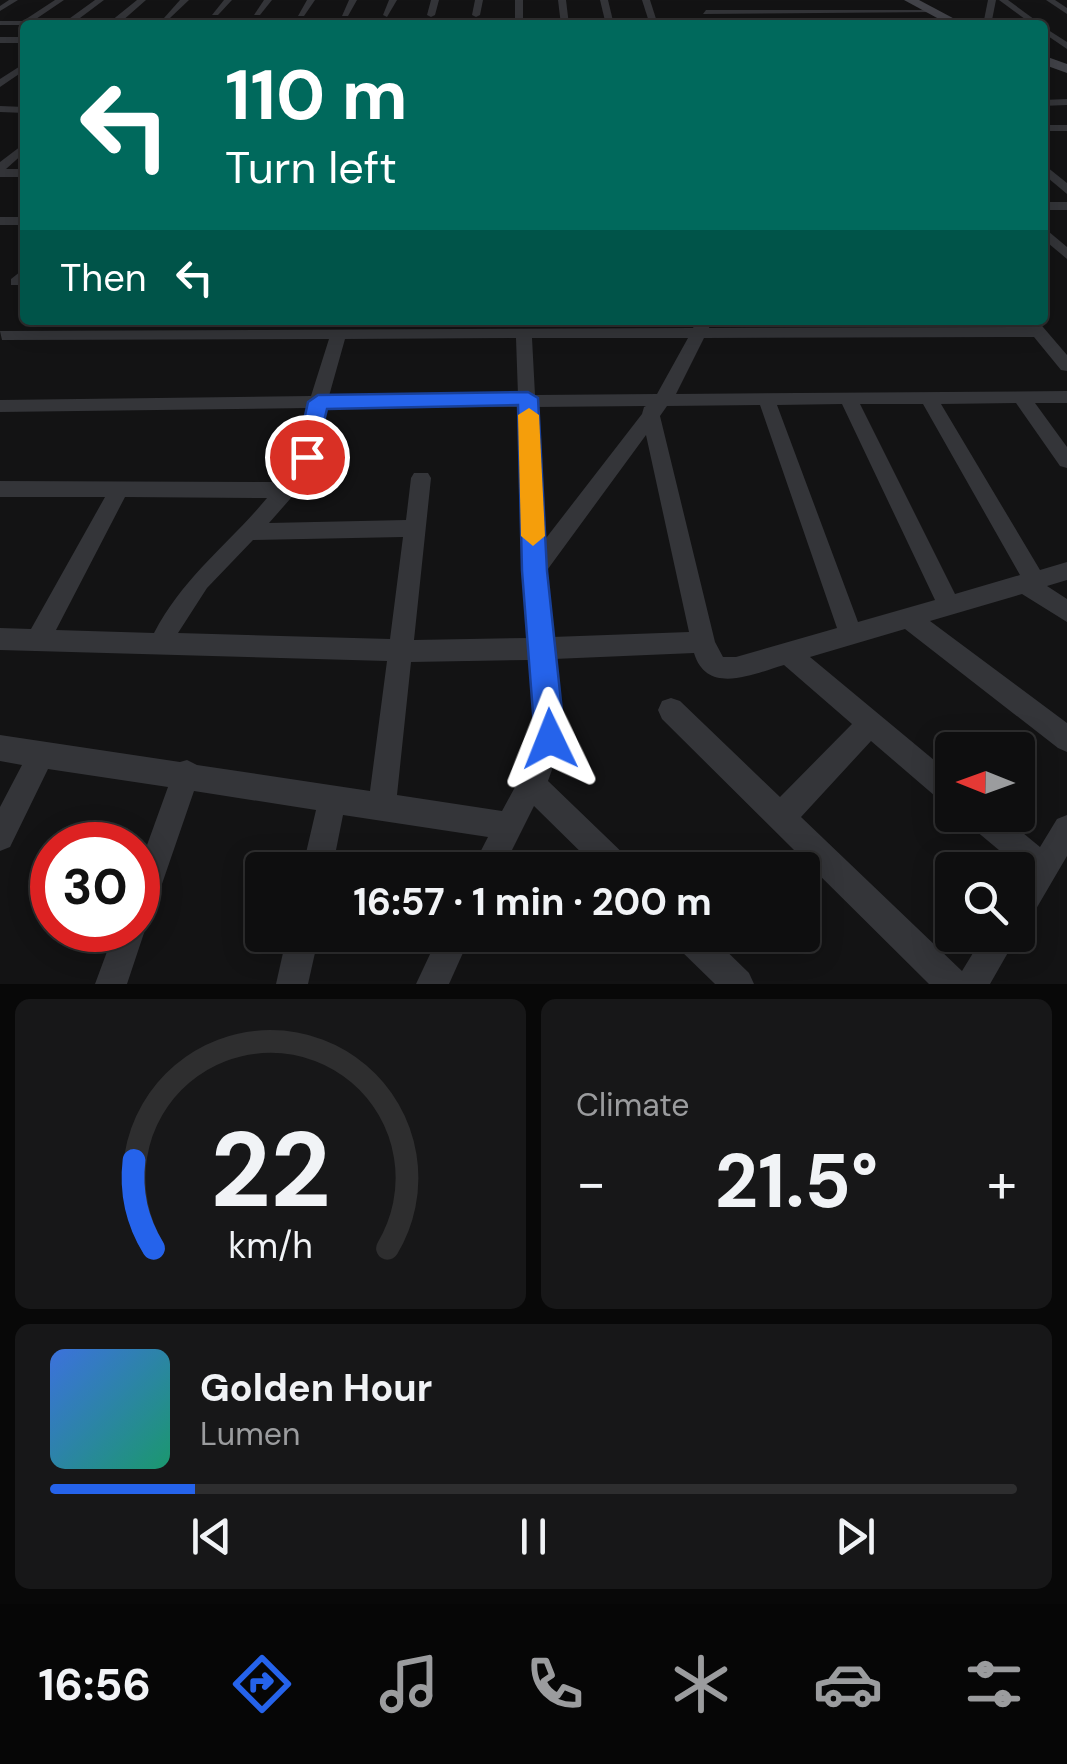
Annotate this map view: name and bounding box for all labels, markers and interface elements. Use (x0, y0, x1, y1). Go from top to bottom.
text: 110 m (225, 50, 408, 141)
icon: left (60, 60, 190, 190)
text: Turn left (225, 138, 397, 197)
icon: left (167, 250, 222, 305)
text: Then (60, 253, 147, 303)
pin (265, 415, 350, 500)
icon: arrive (280, 430, 335, 485)
position arrow (498, 687, 602, 791)
north arrow (935, 732, 1035, 832)
map controls (935, 732, 1035, 952)
speed limit sign: 30 (30, 822, 160, 952)
button: search (935, 852, 1035, 952)
text: 16:57 · 1 min · 200 m (353, 877, 712, 927)
text: Climate (576, 1084, 690, 1126)
text: 22 (210, 1103, 331, 1238)
text: 21.5° (715, 1133, 878, 1230)
text: − (576, 1147, 606, 1219)
text: + (987, 1147, 1017, 1219)
text: km/h (228, 1223, 313, 1269)
text: Golden Hour (200, 1363, 432, 1413)
text: Lumen (200, 1413, 300, 1455)
icon: previous (184, 1509, 239, 1564)
icon: pause (506, 1509, 561, 1564)
icon: next (828, 1509, 883, 1564)
icon: directions (227, 1649, 297, 1719)
icon: music (374, 1649, 444, 1719)
icon: phone (520, 1649, 590, 1719)
icon: climate (666, 1649, 736, 1719)
icon: car (813, 1649, 883, 1719)
icon: filters (959, 1649, 1029, 1719)
text: 16:56 (38, 1655, 151, 1714)

